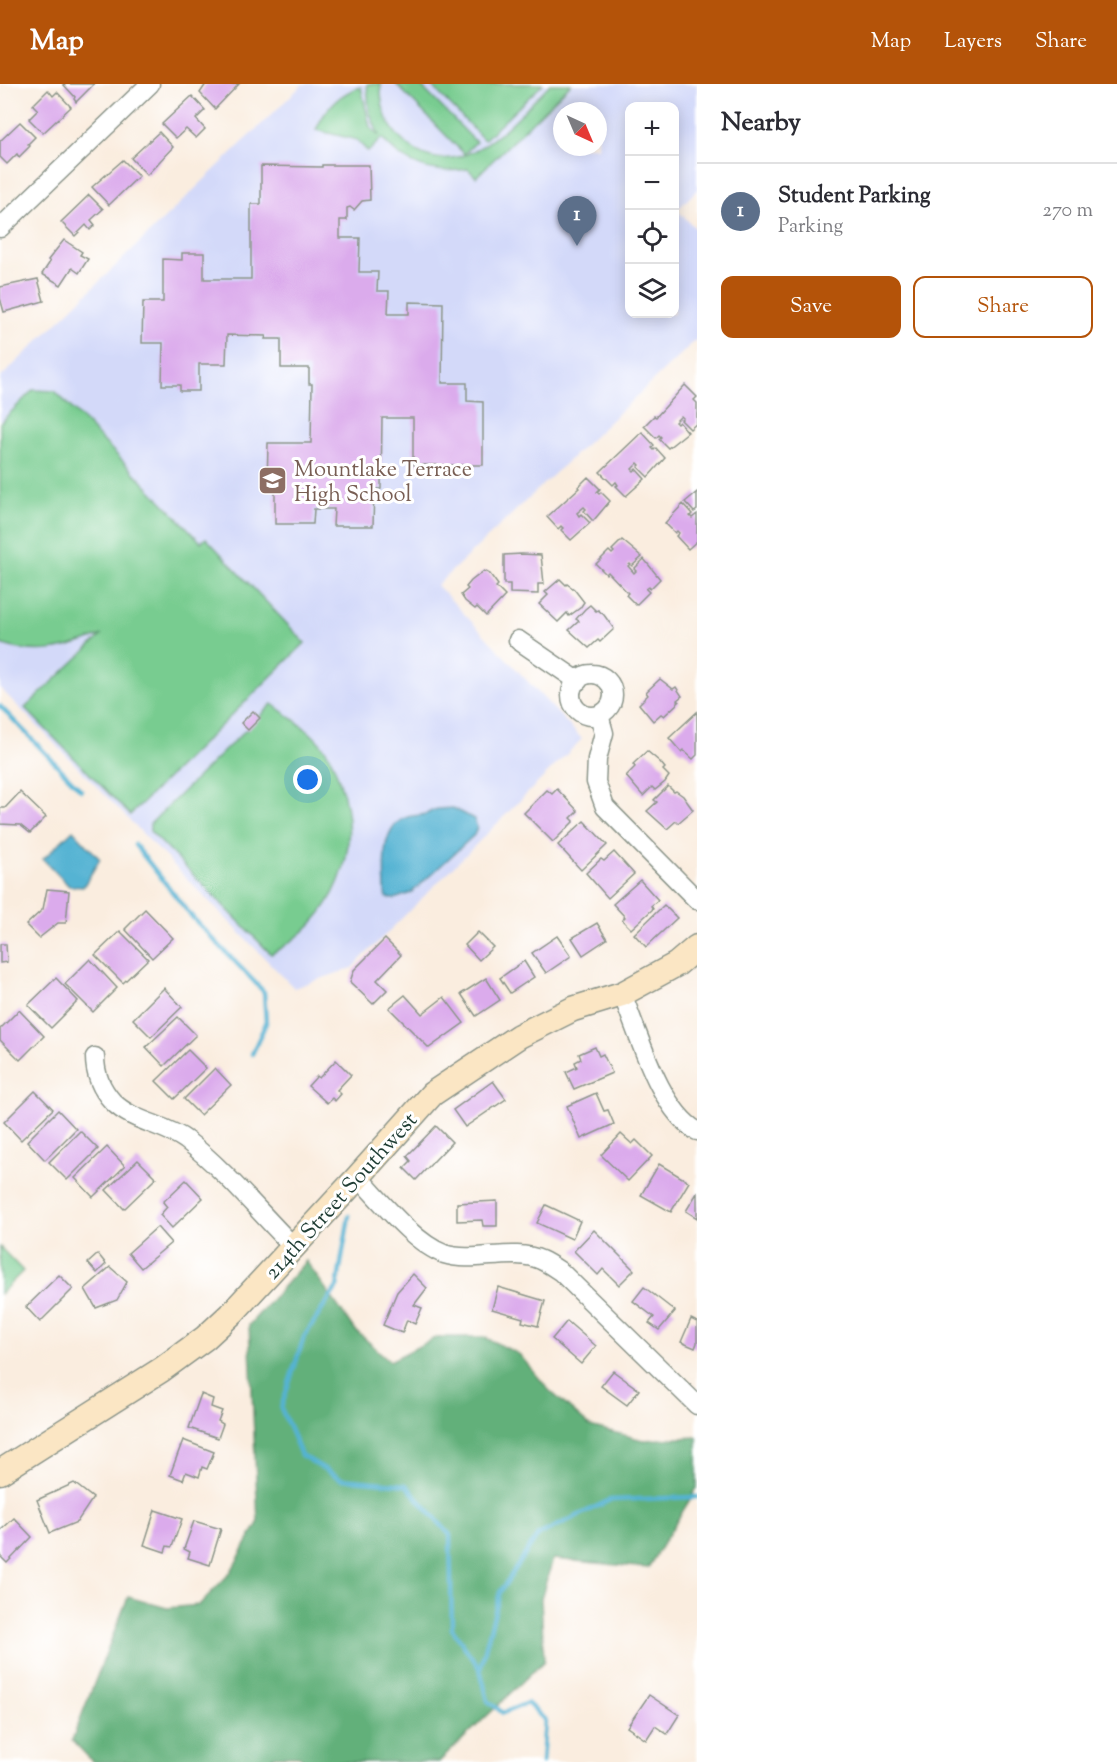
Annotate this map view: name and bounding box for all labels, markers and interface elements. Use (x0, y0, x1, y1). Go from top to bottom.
text: Map (30, 22, 84, 62)
text: Map (871, 27, 911, 57)
text: Layers (944, 27, 1002, 57)
text: Share (1035, 27, 1087, 57)
north arrow (553, 102, 607, 156)
map controls (625, 102, 679, 318)
button: + (625, 102, 679, 156)
text: Nearby (721, 105, 801, 142)
button: − (625, 156, 679, 210)
text: Student Parking (778, 181, 931, 213)
pin: 1 (558, 196, 596, 246)
text: 1 (737, 197, 744, 226)
text: 270 m (1043, 197, 1093, 226)
button: locate (625, 210, 679, 264)
text: Parking (778, 213, 843, 242)
button: layers (625, 264, 679, 318)
button: Save (721, 276, 901, 338)
button: Share (913, 276, 1093, 338)
place label: Mountlake Terrace High School (294, 455, 472, 512)
school or university icon: Mountlake Terrace High School (257, 465, 289, 497)
your location (293, 765, 322, 794)
street label: 214th Street Southwest (258, 1106, 427, 1288)

